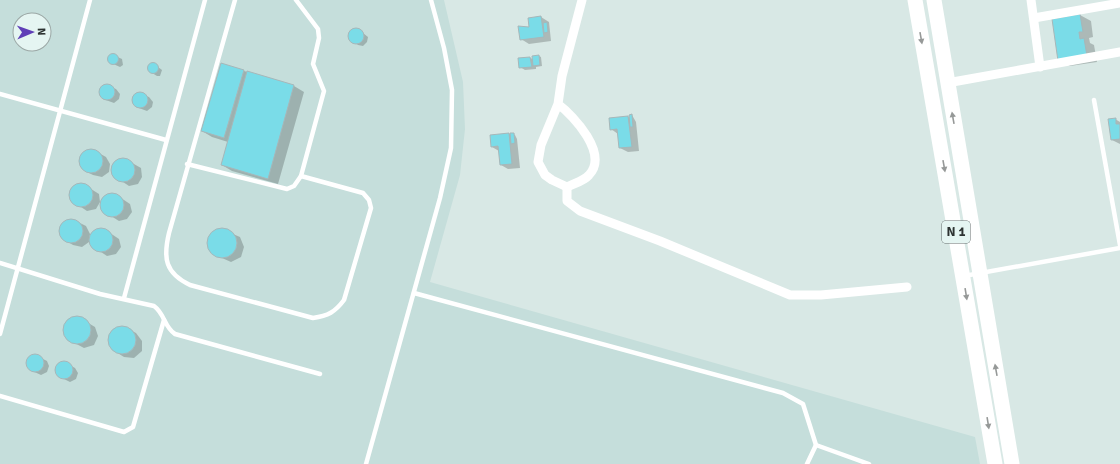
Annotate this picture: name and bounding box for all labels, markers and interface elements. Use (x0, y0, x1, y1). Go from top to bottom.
north arrow (12, 12, 52, 52)
text: N (35, 28, 48, 36)
one-way arrow (919, 32, 925, 45)
one-way arrow (950, 112, 956, 124)
one-way arrow (941, 160, 947, 173)
road number: N 1 (942, 221, 970, 243)
one-way arrow (964, 288, 970, 301)
one-way arrow (993, 364, 999, 376)
one-way arrow (985, 417, 991, 429)

